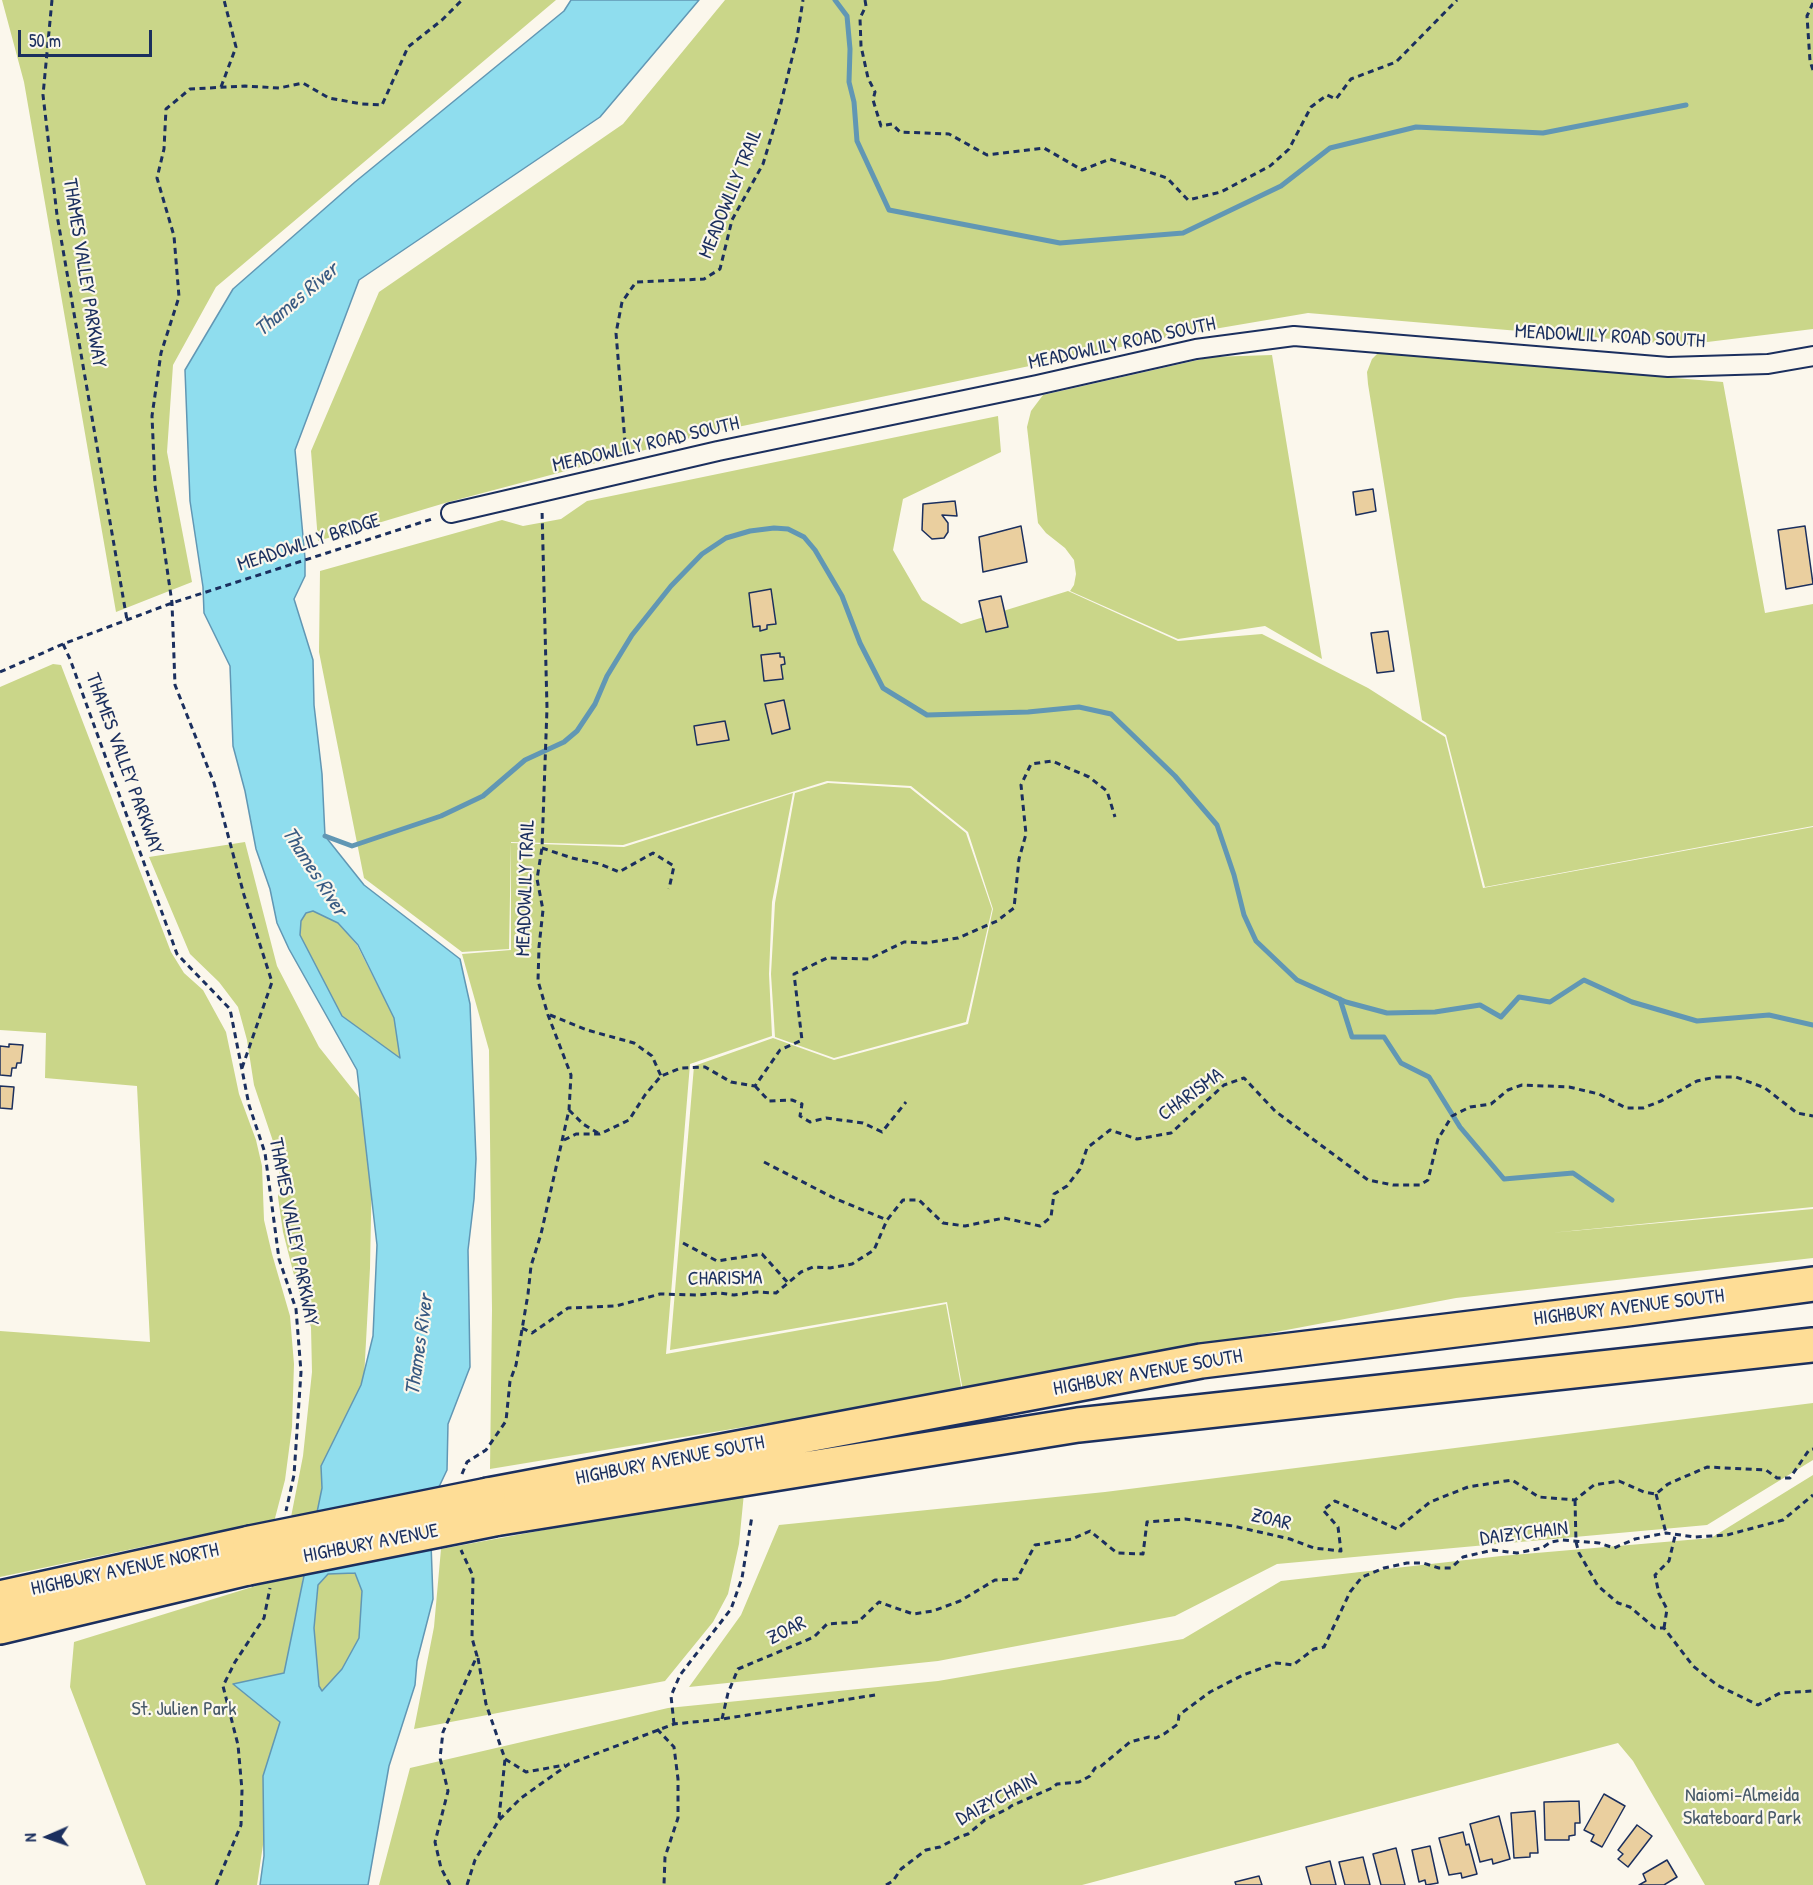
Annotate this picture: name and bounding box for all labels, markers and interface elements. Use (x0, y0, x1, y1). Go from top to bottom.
scale bar (21, 18, 154, 56)
text: 50 m (29, 28, 61, 53)
street label: MEADOWLILY TRAIL (694, 126, 768, 262)
street label: THAMES VALLEY PARKWAY (57, 177, 111, 369)
water label: Thames River (250, 258, 344, 342)
street label: MEADOWLILY ROAD SOUTH (1026, 312, 1218, 376)
street label: MEADOWLILY ROAD SOUTH (1514, 320, 1706, 354)
street label: MEADOWLILY ROAD SOUTH (550, 412, 742, 478)
street label: MEADOWLILY BRIDGE (235, 509, 383, 577)
street label: THAMES VALLEY PARKWAY (80, 670, 168, 858)
street label: MEADOWLILY TRAIL (512, 819, 540, 957)
water label: Thames River (276, 823, 352, 921)
street label: CHARISMA (1154, 1063, 1228, 1127)
street label: THAMES VALLEY PARKWAY (263, 1136, 323, 1328)
street label: CHARISMA (687, 1266, 763, 1292)
street label: HIGHBURY AVENUE SOUTH (1532, 1284, 1726, 1332)
water label: Thames River (400, 1293, 440, 1397)
street label: HIGHBURY AVENUE SOUTH (1052, 1345, 1244, 1401)
street label: HIGHBURY AVENUE SOUTH (574, 1431, 766, 1491)
street label: ZOAR (1249, 1504, 1293, 1536)
street label: DAIZYCHAIN (1479, 1517, 1569, 1551)
street label: HIGHBURY AVENUE (301, 1519, 441, 1569)
street label: HIGHBURY AVENUE NORTH (29, 1538, 221, 1602)
street label: ZOAR (764, 1611, 810, 1651)
park label: St. Julien Park (131, 1698, 237, 1722)
street label: DAIZYCHAIN (952, 1769, 1042, 1831)
park label: Naiomi-Almeida Skateboard Park (1683, 1784, 1801, 1831)
north arrow (18, 1807, 78, 1867)
text: N (19, 1833, 41, 1842)

